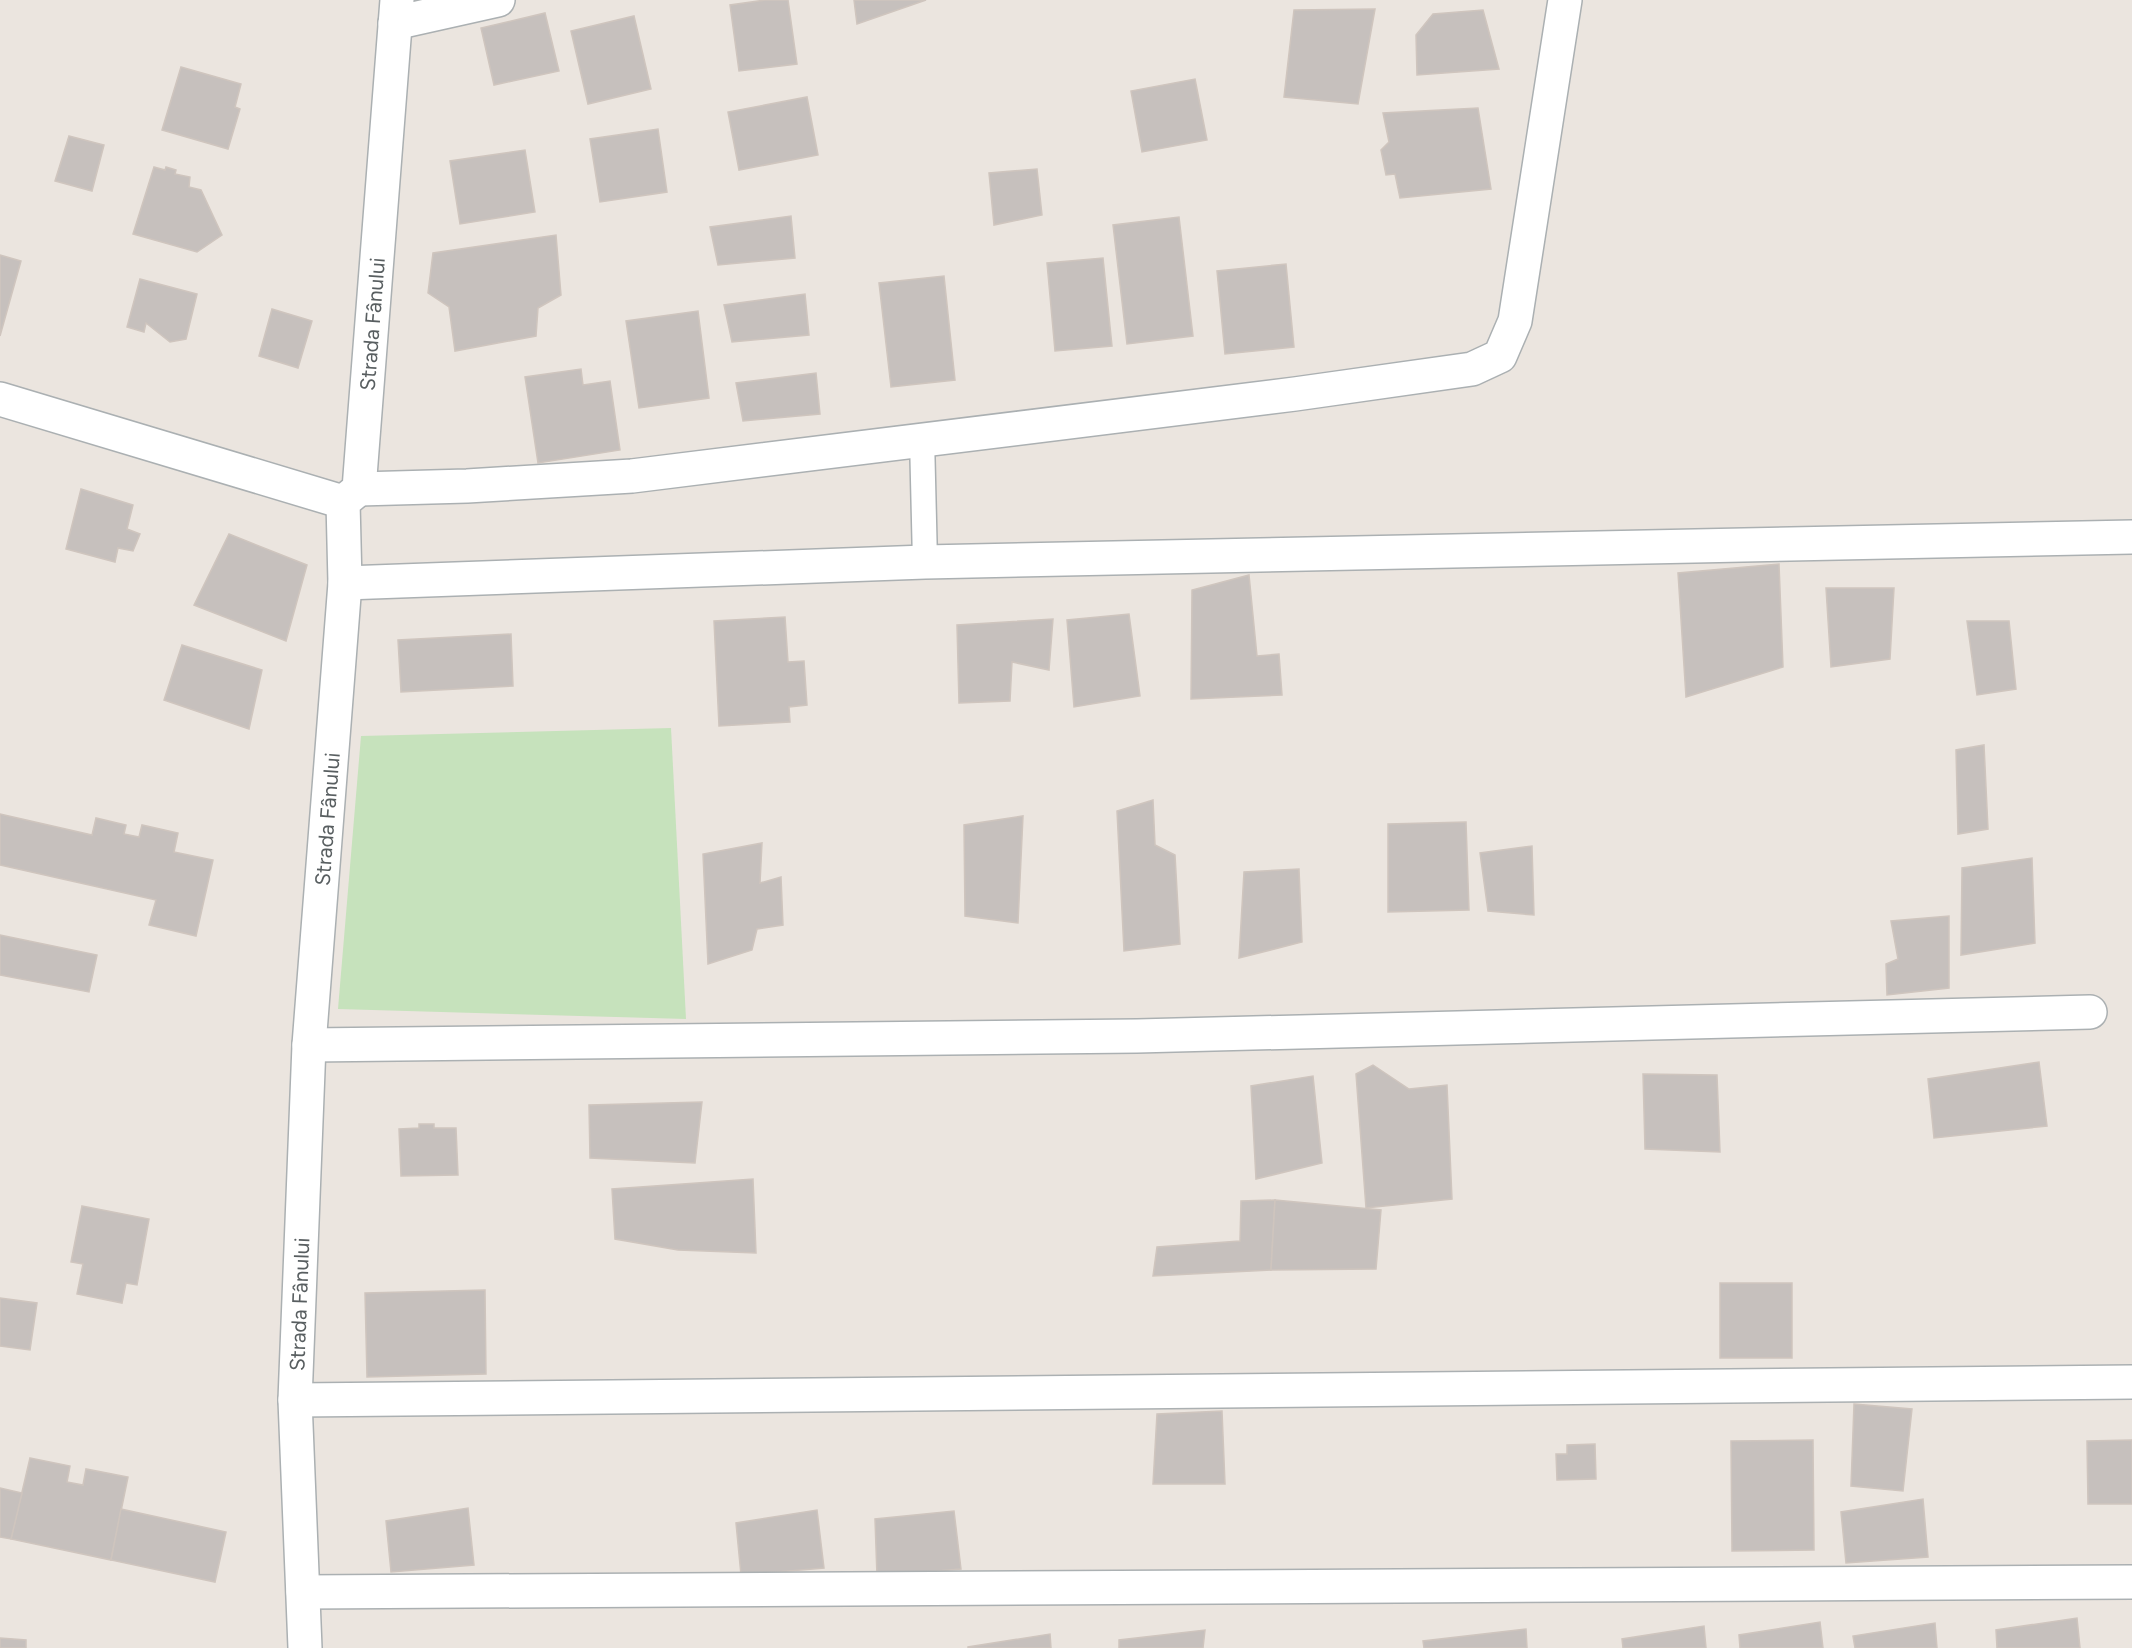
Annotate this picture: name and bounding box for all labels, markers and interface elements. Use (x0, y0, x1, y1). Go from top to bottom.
street label: Strada Fânului (354, 256, 389, 392)
street label: Strada Fânului (309, 752, 344, 887)
street label: Strada Fânului (284, 1237, 314, 1371)

